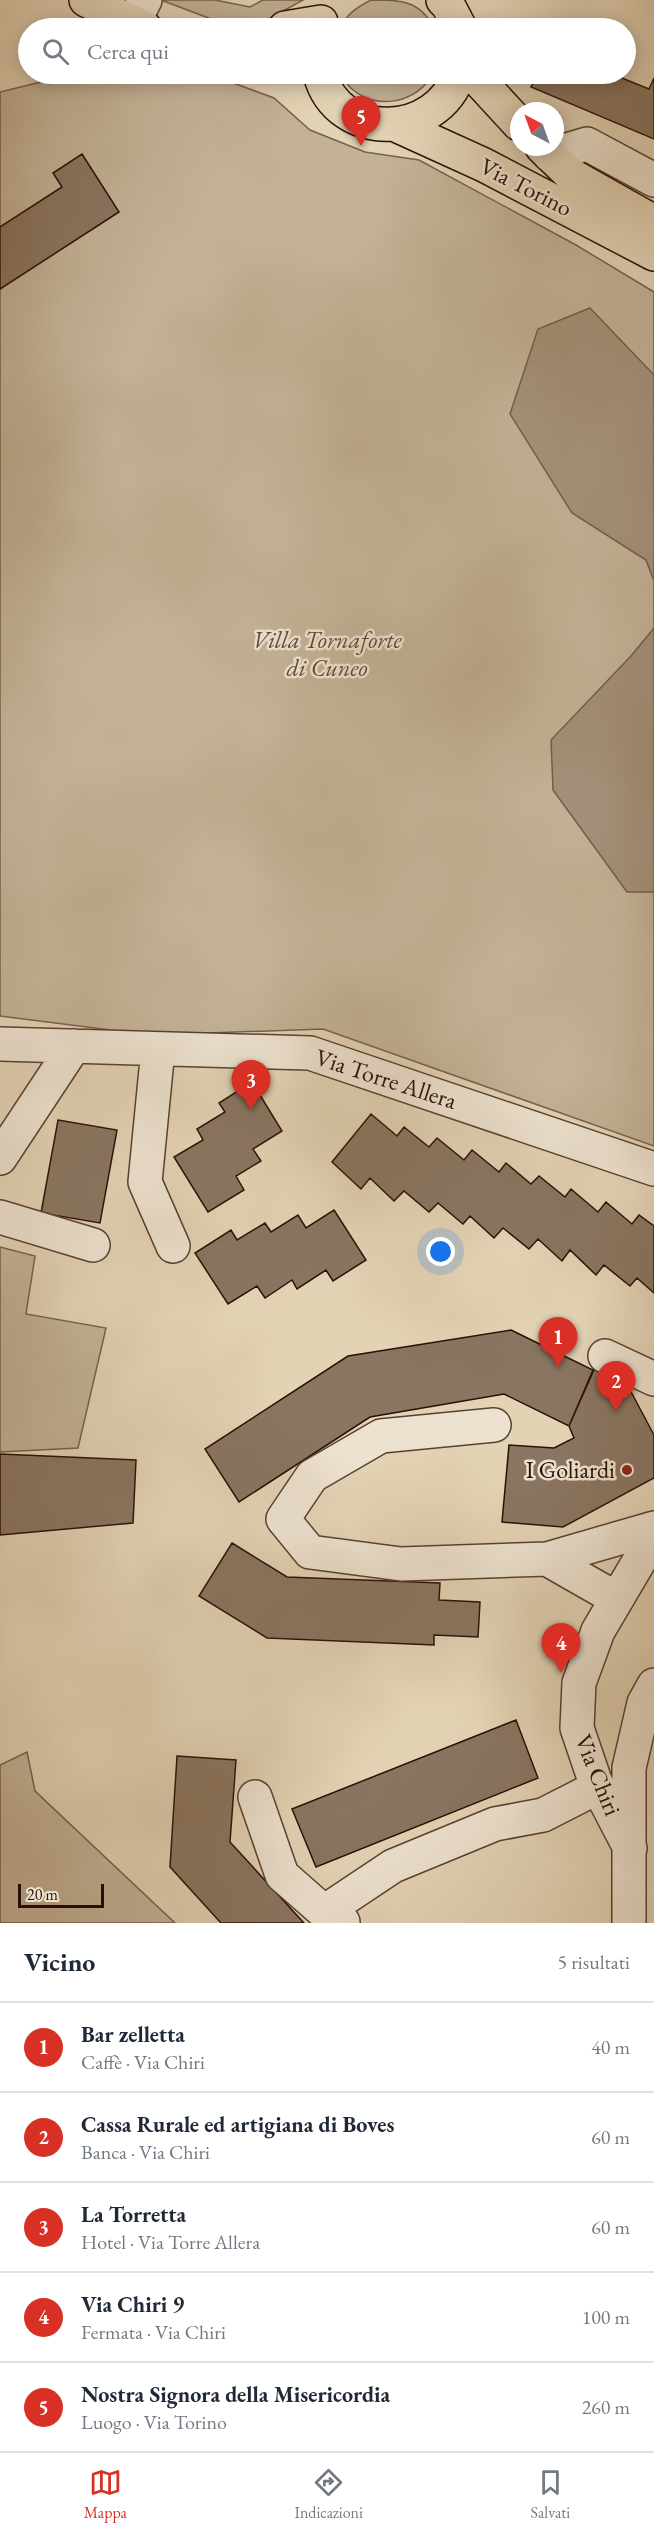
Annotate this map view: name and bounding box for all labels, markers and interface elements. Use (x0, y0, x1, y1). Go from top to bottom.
search box (18, 18, 636, 84)
icon: search (39, 35, 72, 68)
text: Cerca qui (87, 37, 169, 66)
pin: 5 (342, 96, 380, 146)
north arrow (510, 102, 564, 156)
street label: Via Torino (475, 150, 578, 223)
park label: Villa Tornaforte di Cuneo (252, 624, 402, 683)
street label: Via Torre Allera (312, 1041, 461, 1116)
pin: 3 (232, 1060, 270, 1110)
your location (426, 1237, 455, 1266)
pin: 1 (538, 1318, 578, 1367)
pin: 2 (596, 1362, 636, 1411)
place label: I Goliardi (526, 1454, 615, 1485)
marker: I Goliardi (620, 1463, 634, 1477)
pin: 4 (542, 1624, 580, 1673)
street label: Via Chiri (568, 1730, 629, 1820)
scale bar (18, 1881, 104, 1908)
text: 20 m (27, 1884, 58, 1905)
text: Vicino (24, 1945, 95, 1979)
text: 5 risultati (558, 1949, 630, 1975)
text: Bar zelletta (81, 2020, 185, 2049)
text: 1 (38, 2034, 49, 2060)
text: 40 m (591, 2034, 630, 2060)
text: Caffè · Via Chiri (81, 2049, 205, 2075)
text: Cassa Rurale ed artigiana di Boves (81, 2110, 394, 2139)
text: 2 (38, 2124, 49, 2150)
text: 60 m (591, 2124, 630, 2150)
text: Banca · Via Chiri (81, 2139, 210, 2165)
text: La Torretta (81, 2200, 186, 2229)
text: 3 (38, 2214, 49, 2240)
text: 60 m (591, 2214, 630, 2240)
text: Hotel · Via Torre Allera (81, 2229, 260, 2255)
text: Via Chiri 9 (81, 2290, 184, 2319)
text: 4 (38, 2304, 49, 2330)
text: 100 m (582, 2304, 630, 2330)
text: Fermata · Via Chiri (81, 2319, 226, 2345)
text: Nostra Signora della Misericordia (81, 2380, 390, 2409)
text: 5 (38, 2394, 49, 2420)
text: 260 m (582, 2394, 630, 2420)
text: Luogo · Via Torino (81, 2409, 227, 2435)
tab: Mappa (84, 2466, 127, 2523)
tab: Indicazioni (294, 2466, 363, 2523)
tab: Salvati (530, 2466, 570, 2523)

